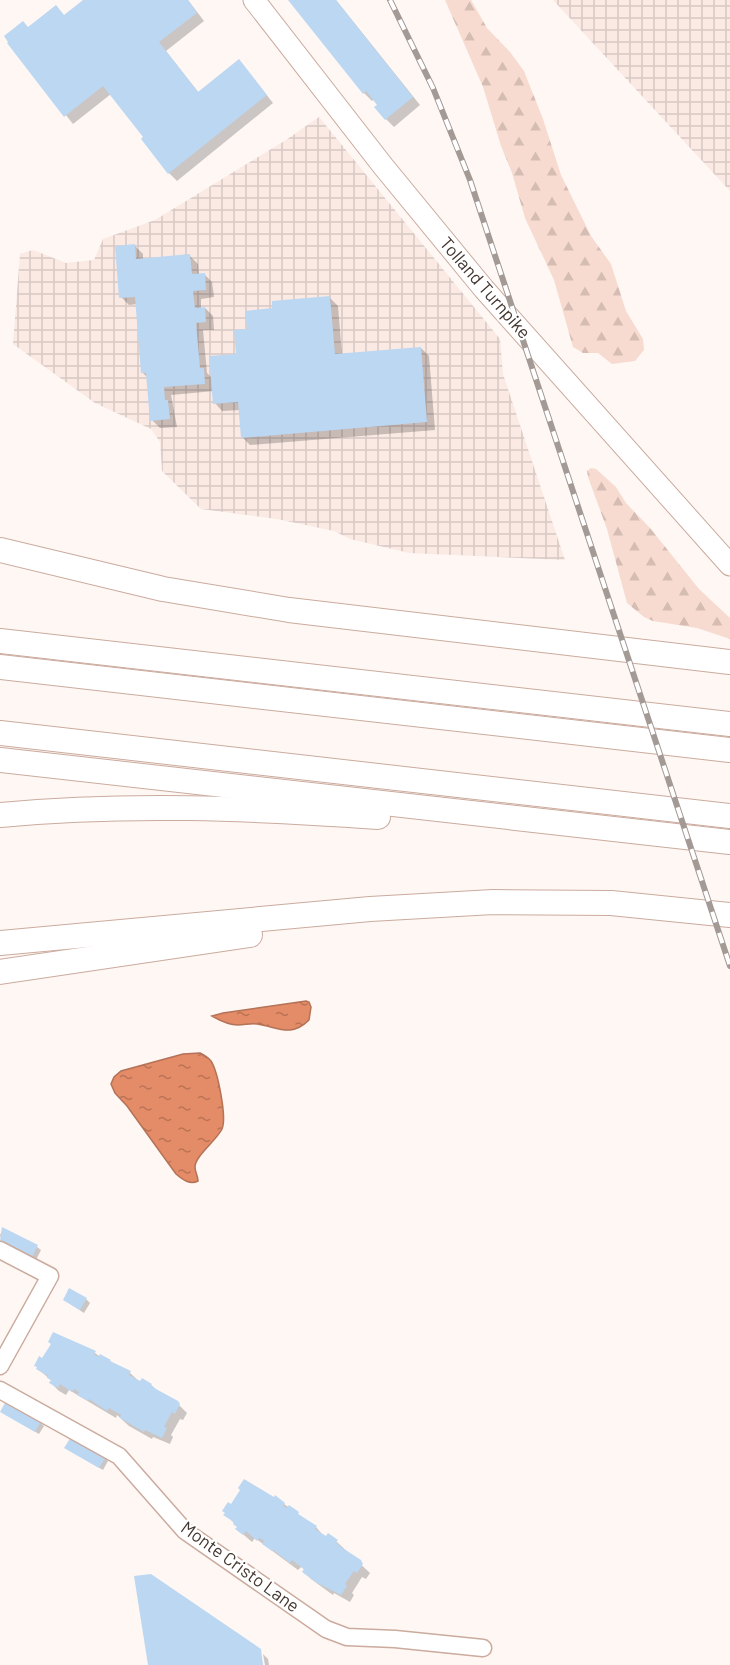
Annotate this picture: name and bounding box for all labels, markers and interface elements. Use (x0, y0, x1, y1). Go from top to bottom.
street label: Tolland Turnpike (436, 232, 536, 343)
street label: Monte Cristo Lane (177, 1516, 304, 1616)

